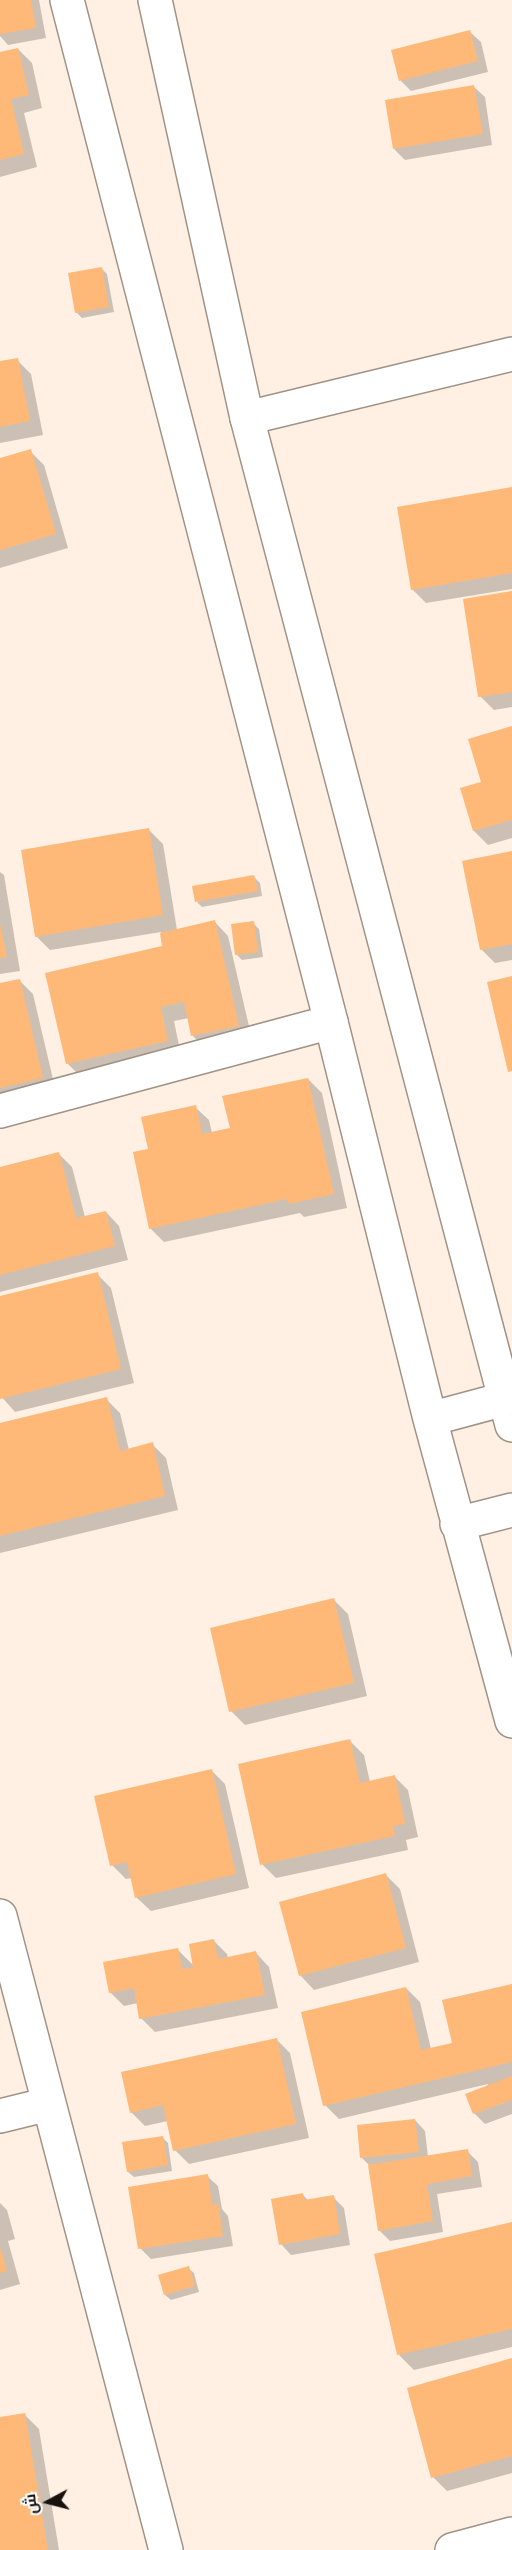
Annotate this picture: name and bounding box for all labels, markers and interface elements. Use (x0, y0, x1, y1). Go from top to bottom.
north arrow (18, 2472, 78, 2532)
text: ش (18, 2493, 42, 2516)

